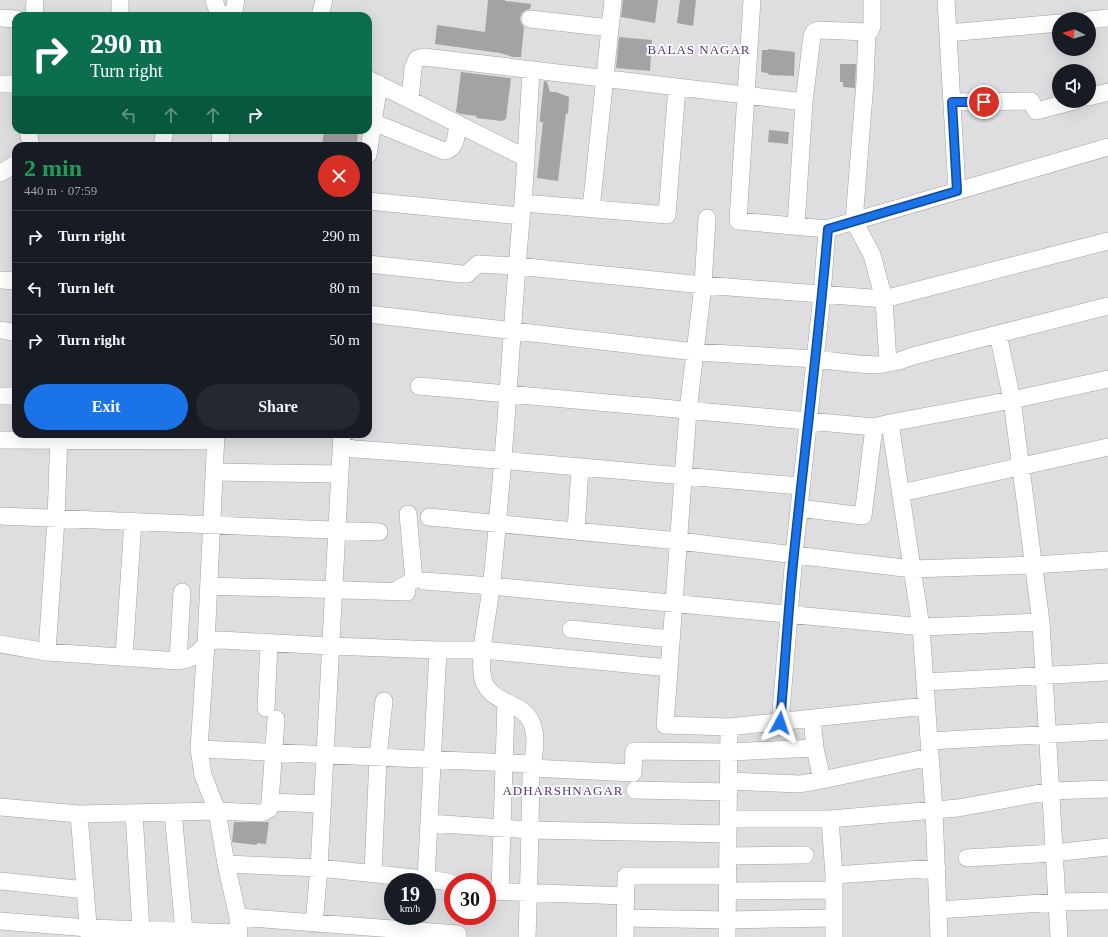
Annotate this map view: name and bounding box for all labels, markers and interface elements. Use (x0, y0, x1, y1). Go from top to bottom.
north arrow (1052, 12, 1096, 56)
map controls (1052, 12, 1096, 108)
icon: right (24, 28, 76, 80)
text: 290 m (90, 28, 162, 59)
district label: BALAS NAGAR (647, 42, 751, 57)
text: Turn right (90, 61, 163, 81)
button: sound (1052, 64, 1096, 108)
pin (967, 85, 1001, 119)
icon: arrive (973, 91, 995, 113)
icon: left (118, 104, 140, 126)
icon: ahead (160, 104, 182, 126)
icon: ahead (202, 104, 224, 126)
icon: right (244, 104, 266, 126)
text: 2 min (24, 155, 82, 181)
button: close (318, 155, 360, 197)
text: 440 m · 07:59 (24, 183, 97, 198)
icon: right (24, 226, 46, 248)
text: Turn right (58, 228, 125, 244)
text: 290 m (322, 228, 360, 244)
icon: left (24, 278, 46, 300)
text: Turn left (58, 280, 115, 296)
text: 80 m (330, 280, 360, 296)
icon: right (24, 330, 46, 352)
text: Turn right (58, 332, 125, 348)
text: 50 m (330, 332, 360, 348)
button: Exit (24, 384, 188, 430)
button: Share (196, 384, 360, 430)
position arrow (759, 702, 801, 744)
district label: ADHARSHNAGAR (502, 783, 624, 798)
speed limit sign: 30 (444, 873, 496, 925)
text: 19 (400, 883, 420, 905)
text: km/h (400, 903, 420, 914)

